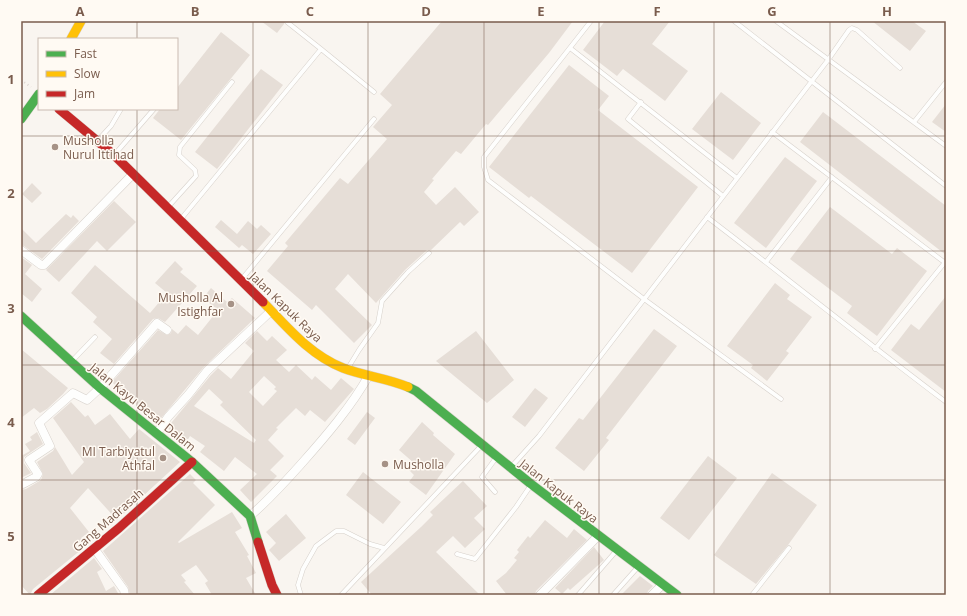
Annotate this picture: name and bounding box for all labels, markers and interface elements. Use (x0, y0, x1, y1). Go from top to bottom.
text: A (76, 2, 85, 20)
text: B (191, 2, 200, 20)
text: C (306, 2, 314, 20)
text: D (421, 2, 431, 20)
text: E (537, 2, 545, 20)
text: F (653, 2, 661, 20)
text: G (767, 2, 777, 20)
text: H (882, 2, 892, 20)
legend (38, 38, 178, 110)
text: Fast (74, 45, 97, 62)
text: Slow (74, 65, 101, 82)
text: 1 (7, 70, 15, 88)
text: Jam (73, 85, 95, 102)
place label: Musholla Nurul Ittihad (63, 132, 134, 163)
marker: Musholla Nurul Ittihad (50, 142, 60, 152)
text: 2 (7, 184, 15, 202)
street label: Jalan Kapuk Raya (245, 267, 326, 346)
place label: Musholla Al Istighfar (158, 289, 223, 320)
text: 3 (7, 299, 15, 317)
marker: Musholla Al Istighfar (226, 299, 236, 309)
street label: Jalan Kayu Besar Dalam (86, 358, 200, 455)
text: 4 (7, 413, 15, 431)
place label: MI Tarbiyatul Athfal (82, 443, 155, 474)
marker: MI Tarbiyatul Athfal (158, 453, 168, 463)
street label: Jalan Kapuk Raya (516, 454, 602, 527)
place label: Musholla (393, 456, 444, 473)
marker: Musholla (380, 459, 390, 469)
street label: Gang Madrasah (69, 485, 147, 555)
text: 5 (7, 527, 15, 545)

